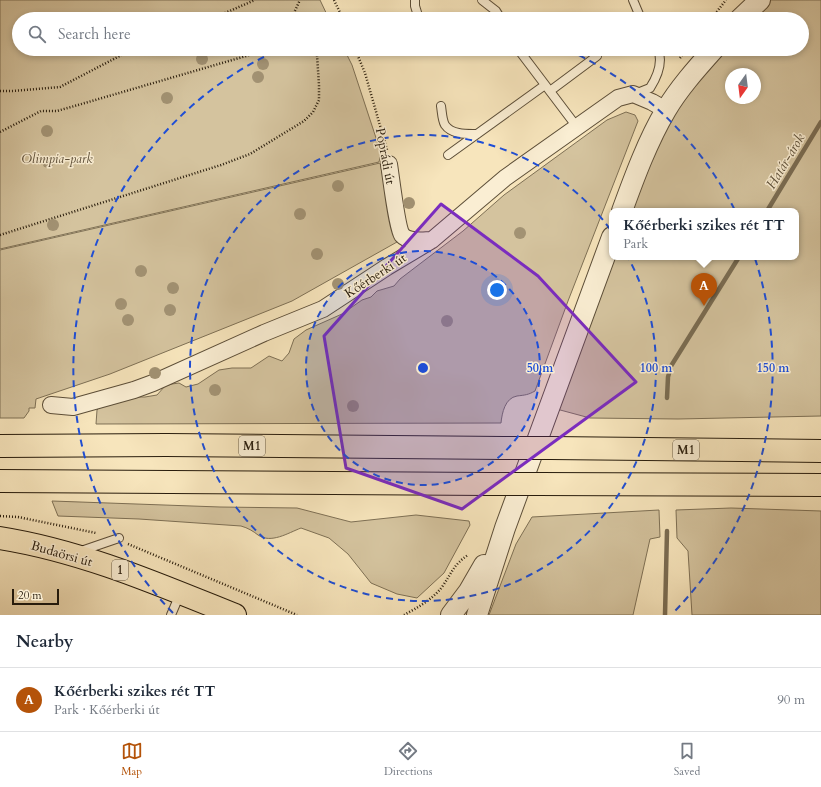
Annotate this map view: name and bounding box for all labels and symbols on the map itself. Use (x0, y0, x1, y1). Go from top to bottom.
north arrow (725, 68, 761, 104)
street label: Poprádi út (371, 126, 399, 186)
water label: Határ-árok (761, 130, 809, 193)
park label: Olimpia-park (21, 150, 93, 168)
street label: Kőérberki út (341, 249, 410, 303)
pin: A (691, 273, 717, 306)
your location (487, 280, 507, 300)
text: 50 m (527, 360, 554, 376)
text: 100 m (640, 360, 673, 376)
text: 150 m (757, 360, 790, 376)
centre of rings (416, 361, 430, 375)
road number: M1 (239, 436, 265, 456)
road number: M1 (673, 440, 699, 460)
street label: Budaörsi út (29, 537, 94, 571)
road number: 1 (112, 560, 128, 580)
scale bar (12, 587, 59, 606)

